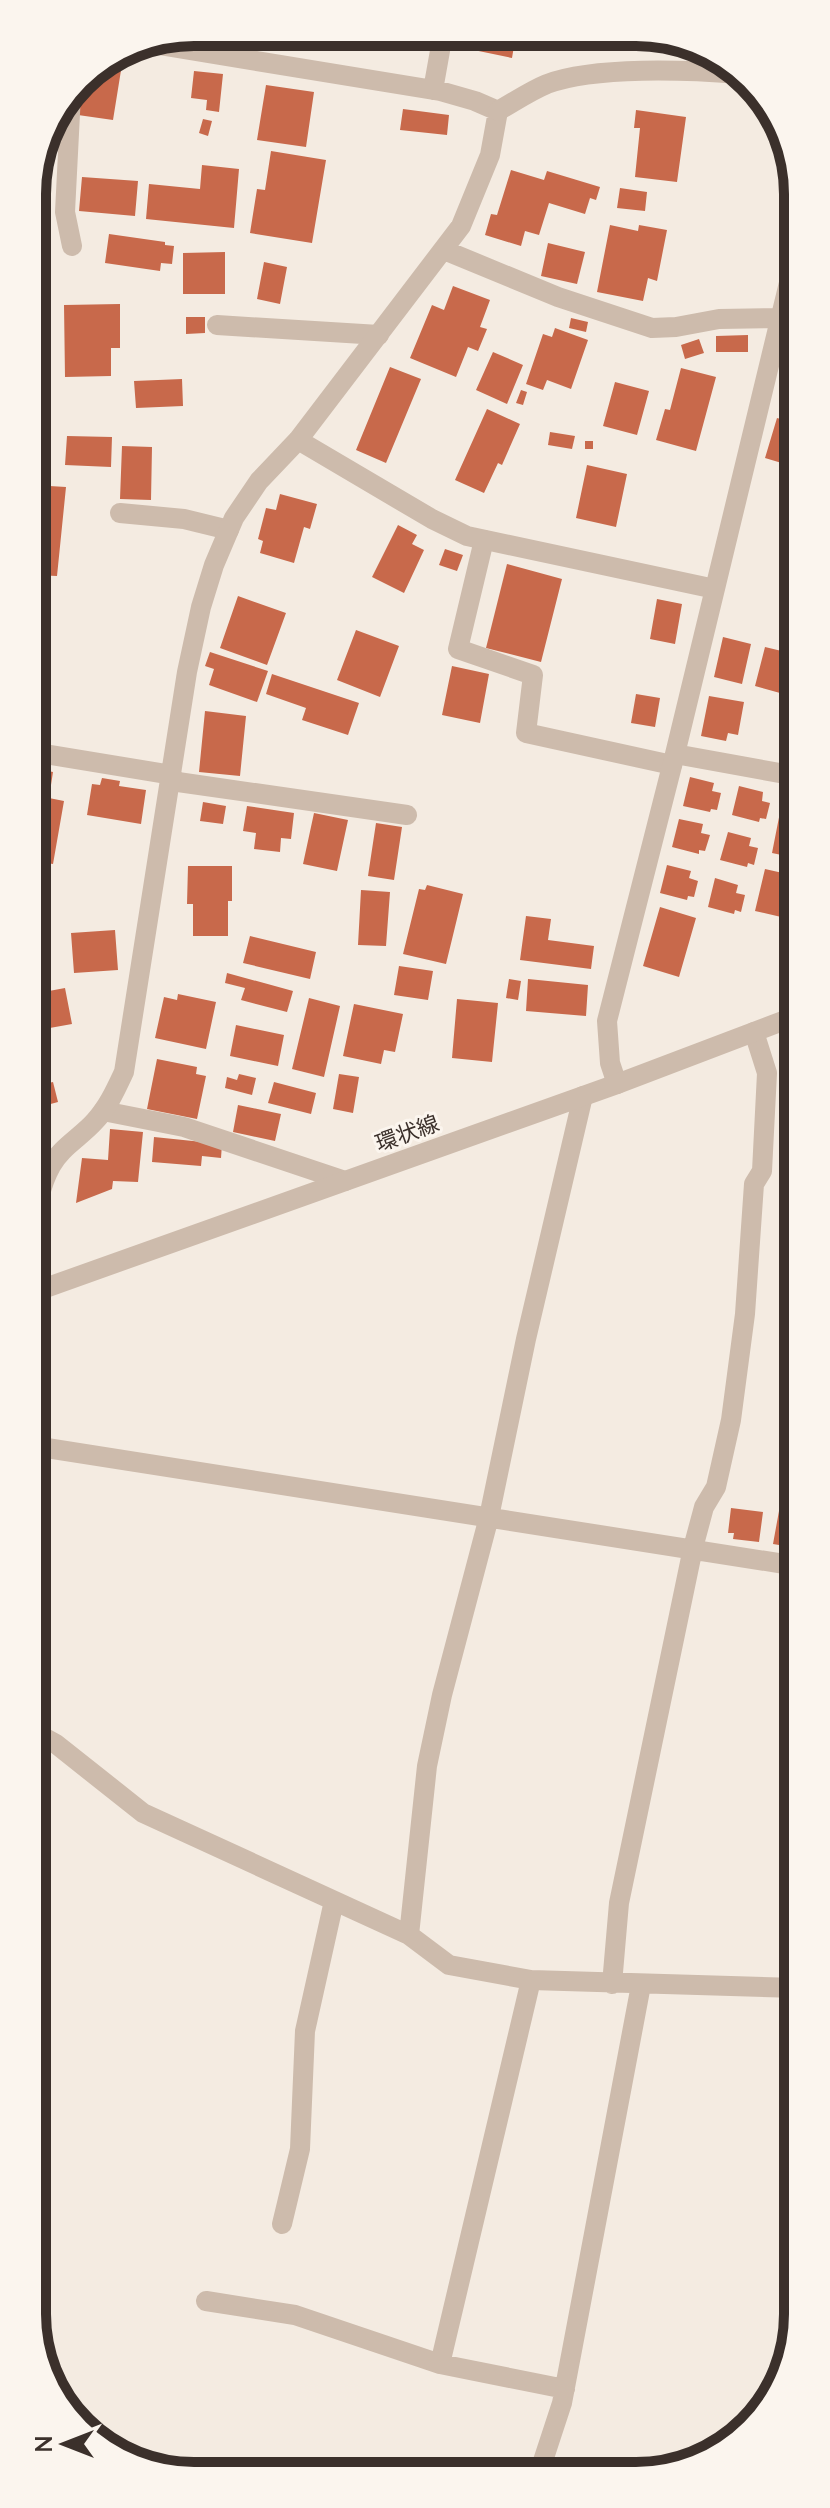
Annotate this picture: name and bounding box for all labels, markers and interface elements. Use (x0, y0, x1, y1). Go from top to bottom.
street label: 環状線 (371, 1109, 442, 1157)
north arrow (24, 2404, 104, 2484)
text: N (30, 2436, 57, 2452)

